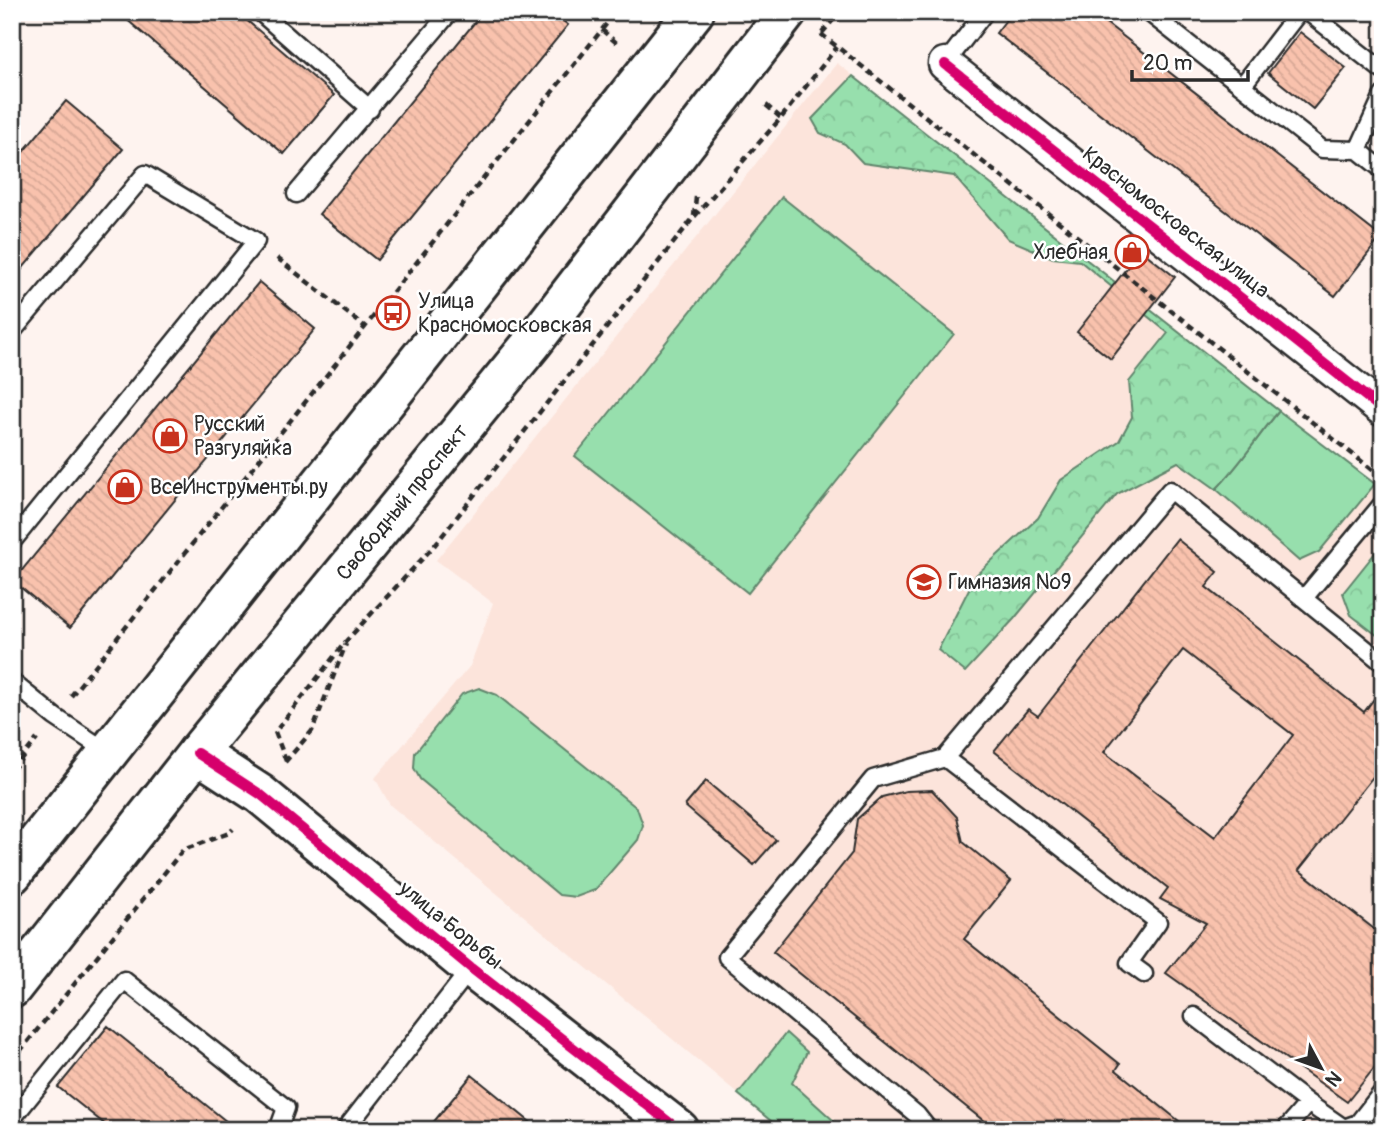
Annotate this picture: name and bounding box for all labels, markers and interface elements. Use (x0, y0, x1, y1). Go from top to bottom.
scale bar (1132, 38, 1248, 82)
text: 20 m (1143, 50, 1192, 77)
street label: Красномосковская улица (1077, 141, 1275, 304)
shop icon: Хлебная (1113, 233, 1151, 271)
place label: Хлебная (1033, 239, 1108, 266)
place label: Улица Красномосковская (418, 288, 592, 339)
bus stop icon: Улица Красномосковская (374, 294, 412, 332)
place label: Русский Разгуляйка (194, 411, 292, 462)
shop icon: Русский Разгуляйка (151, 417, 189, 455)
street label: Свободный проспект (330, 418, 475, 586)
shop icon: ВсеИнструменты.ру (106, 468, 144, 506)
place label: ВсеИнструменты.ру (150, 474, 328, 501)
school or university icon: Гимназия №9 (905, 563, 943, 601)
place label: Гимназия №9 (948, 569, 1072, 596)
street label: улица Борьбы (393, 875, 508, 975)
north arrow (1286, 1034, 1356, 1104)
text: N (1320, 1066, 1346, 1091)

